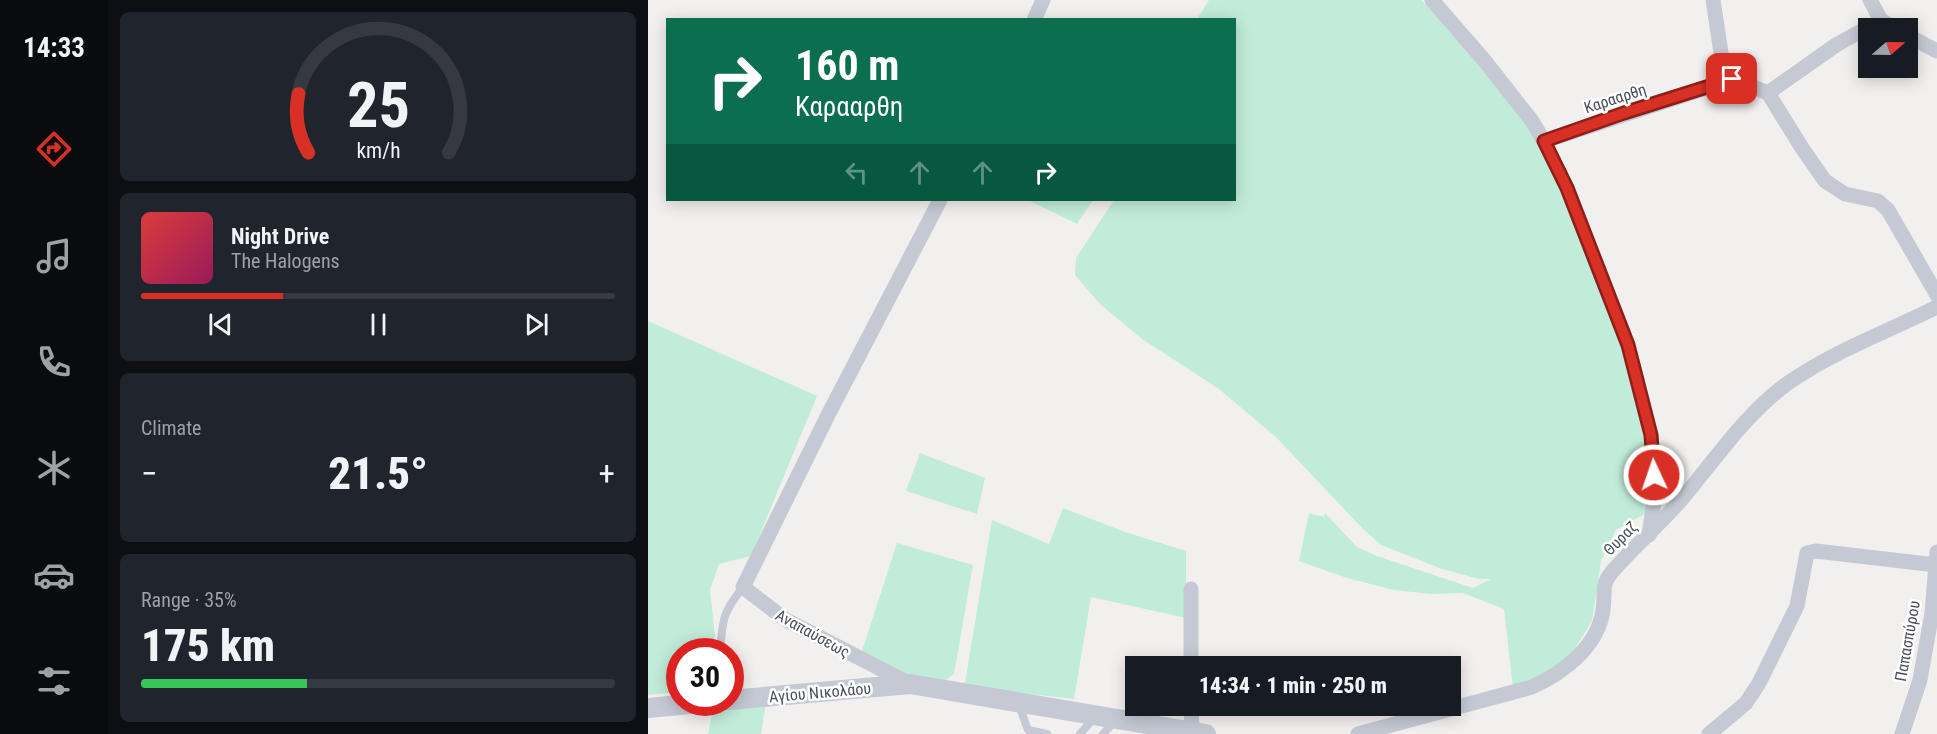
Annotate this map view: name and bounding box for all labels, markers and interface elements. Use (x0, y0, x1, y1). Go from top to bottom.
north arrow (1858, 18, 1918, 78)
map controls (1858, 18, 1918, 78)
text: 14:33 (23, 32, 85, 64)
text: 160 m (795, 41, 900, 90)
icon: right (696, 42, 774, 120)
pin (1706, 53, 1757, 104)
icon: arrive (1715, 62, 1748, 95)
text: 25 (346, 69, 410, 142)
street label: Καρααρθη (1582, 80, 1649, 117)
text: Καρααρθη (795, 91, 903, 123)
icon: directions (33, 128, 75, 170)
text: km/h (356, 139, 400, 164)
icon: left (840, 156, 873, 189)
icon: ahead (903, 156, 936, 189)
icon: ahead (966, 156, 999, 189)
icon: right (1029, 156, 1062, 189)
text: Night Drive (231, 224, 329, 249)
icon: music (33, 235, 75, 277)
text: The Halogens (231, 249, 340, 273)
icon: previous (204, 308, 237, 341)
icon: pause (362, 308, 395, 341)
icon: next (520, 308, 553, 341)
icon: phone (33, 341, 75, 383)
text: Climate (141, 416, 201, 440)
position arrow (1622, 443, 1686, 507)
icon: climate (33, 447, 75, 489)
text: 21.5° (328, 447, 428, 500)
text: − (141, 454, 158, 493)
text: + (599, 454, 615, 493)
street label: Θυραζ (1599, 517, 1641, 559)
icon: car (33, 554, 75, 596)
text: Range · 35% (141, 588, 237, 612)
street label: Παπασπύρου (1891, 599, 1924, 683)
street label: Αναπαύσεως (772, 605, 853, 662)
text: 175 km (141, 619, 275, 672)
speed limit sign: 30 (666, 638, 744, 716)
icon: filters (33, 660, 75, 702)
text: 14:34 · 1 min · 250 m (1199, 673, 1387, 698)
street label: Αγίου Νικολάου (768, 679, 872, 706)

